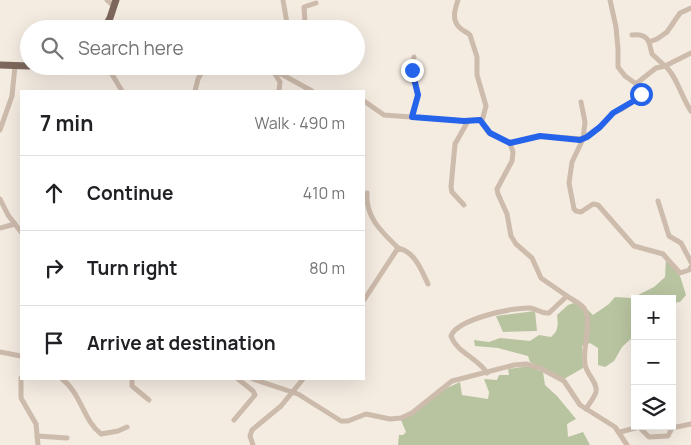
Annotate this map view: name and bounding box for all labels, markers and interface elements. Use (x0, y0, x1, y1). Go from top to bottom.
search box (20, 20, 365, 75)
icon: search (38, 34, 66, 62)
text: Search here (78, 35, 184, 61)
route end (401, 59, 424, 82)
route start (630, 83, 653, 106)
text: 7 min (40, 109, 93, 137)
text: Walk · 490 m (254, 112, 345, 134)
icon: ahead (40, 179, 68, 207)
text: Continue (87, 180, 173, 206)
text: 410 m (303, 182, 345, 204)
icon: right (40, 254, 68, 282)
text: Turn right (87, 255, 177, 281)
text: 80 m (309, 257, 345, 279)
map controls (631, 295, 676, 430)
button: + (631, 295, 676, 340)
icon: arrive (40, 329, 68, 357)
text: Arrive at destination (87, 330, 276, 356)
button: − (631, 340, 676, 385)
button: layers (631, 385, 676, 430)

